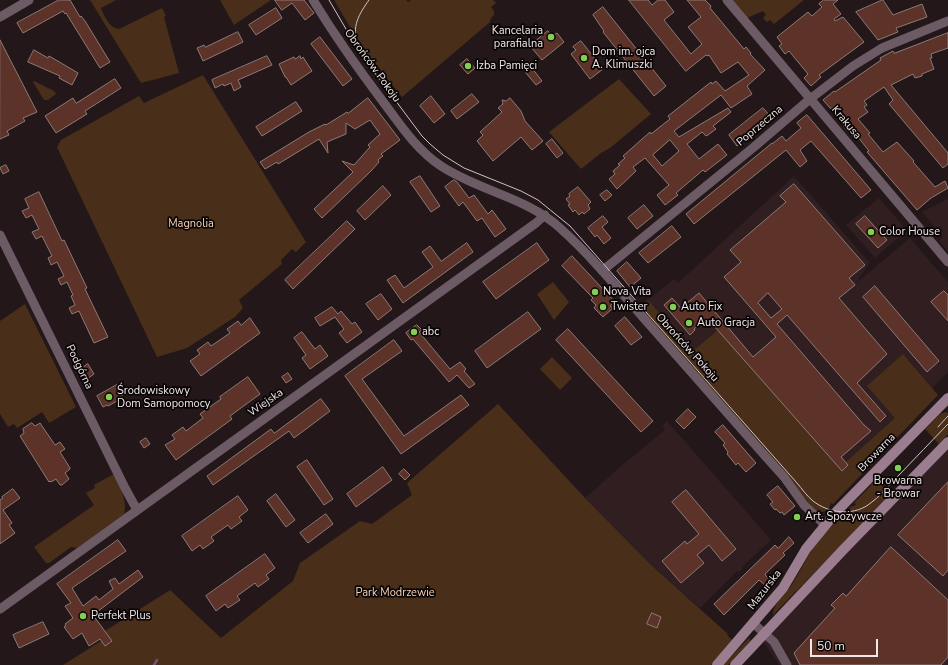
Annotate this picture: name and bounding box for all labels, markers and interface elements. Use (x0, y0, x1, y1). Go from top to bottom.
place label: Kancelaria parafialna (492, 24, 543, 50)
street label: Obrońców Pokoju (341, 27, 403, 105)
marker: Kancelaria parafialna (546, 32, 556, 42)
place label: Dom im. ojca A. Klimuszki (592, 45, 655, 71)
marker: Dom im. ojca A. Klimuszki (579, 53, 589, 63)
place label: Izba Pamięci (476, 59, 537, 73)
marker: Izba Pamięci (463, 61, 473, 71)
street label: Poprzeczna (734, 103, 786, 149)
street label: Krakusa (828, 104, 864, 142)
park label: Magnolia (168, 217, 214, 231)
place label: Color House (879, 225, 940, 239)
marker: Color House (866, 227, 876, 237)
place label: Nova Vita (603, 285, 651, 299)
marker: Nova Vita (590, 287, 600, 297)
place label: Twister (611, 300, 648, 314)
place label: Auto Fix (681, 300, 722, 314)
marker: Twister (598, 302, 608, 312)
marker: Auto Fix (668, 302, 678, 312)
street label: Obrońców Pokoju (653, 311, 721, 385)
place label: Auto Gracja (697, 316, 755, 330)
marker: Auto Gracja (684, 318, 694, 328)
place label: abc (422, 325, 439, 339)
marker: abc (409, 327, 419, 337)
street label: Podgórna (63, 343, 95, 391)
place label: Środowiskowy Dom Samopomocy (117, 384, 210, 410)
street label: Wiejska (246, 386, 286, 420)
marker: Środowiskowy Dom Samopomocy (104, 392, 114, 402)
street label: Browarna (855, 431, 899, 475)
marker: Browarna - Browar (893, 463, 903, 473)
place label: Browarna - Browar (874, 474, 922, 500)
place label: Art. Spożywcze (805, 510, 882, 524)
marker: Art. Spożywcze (792, 512, 802, 522)
street label: Mazurska (745, 567, 785, 613)
park label: Park Modrzewie (355, 586, 435, 600)
place label: Perfekt Plus (91, 609, 151, 623)
marker: Perfekt Plus (78, 611, 88, 621)
scale bar (812, 631, 880, 657)
text: 50 m (817, 638, 845, 654)

